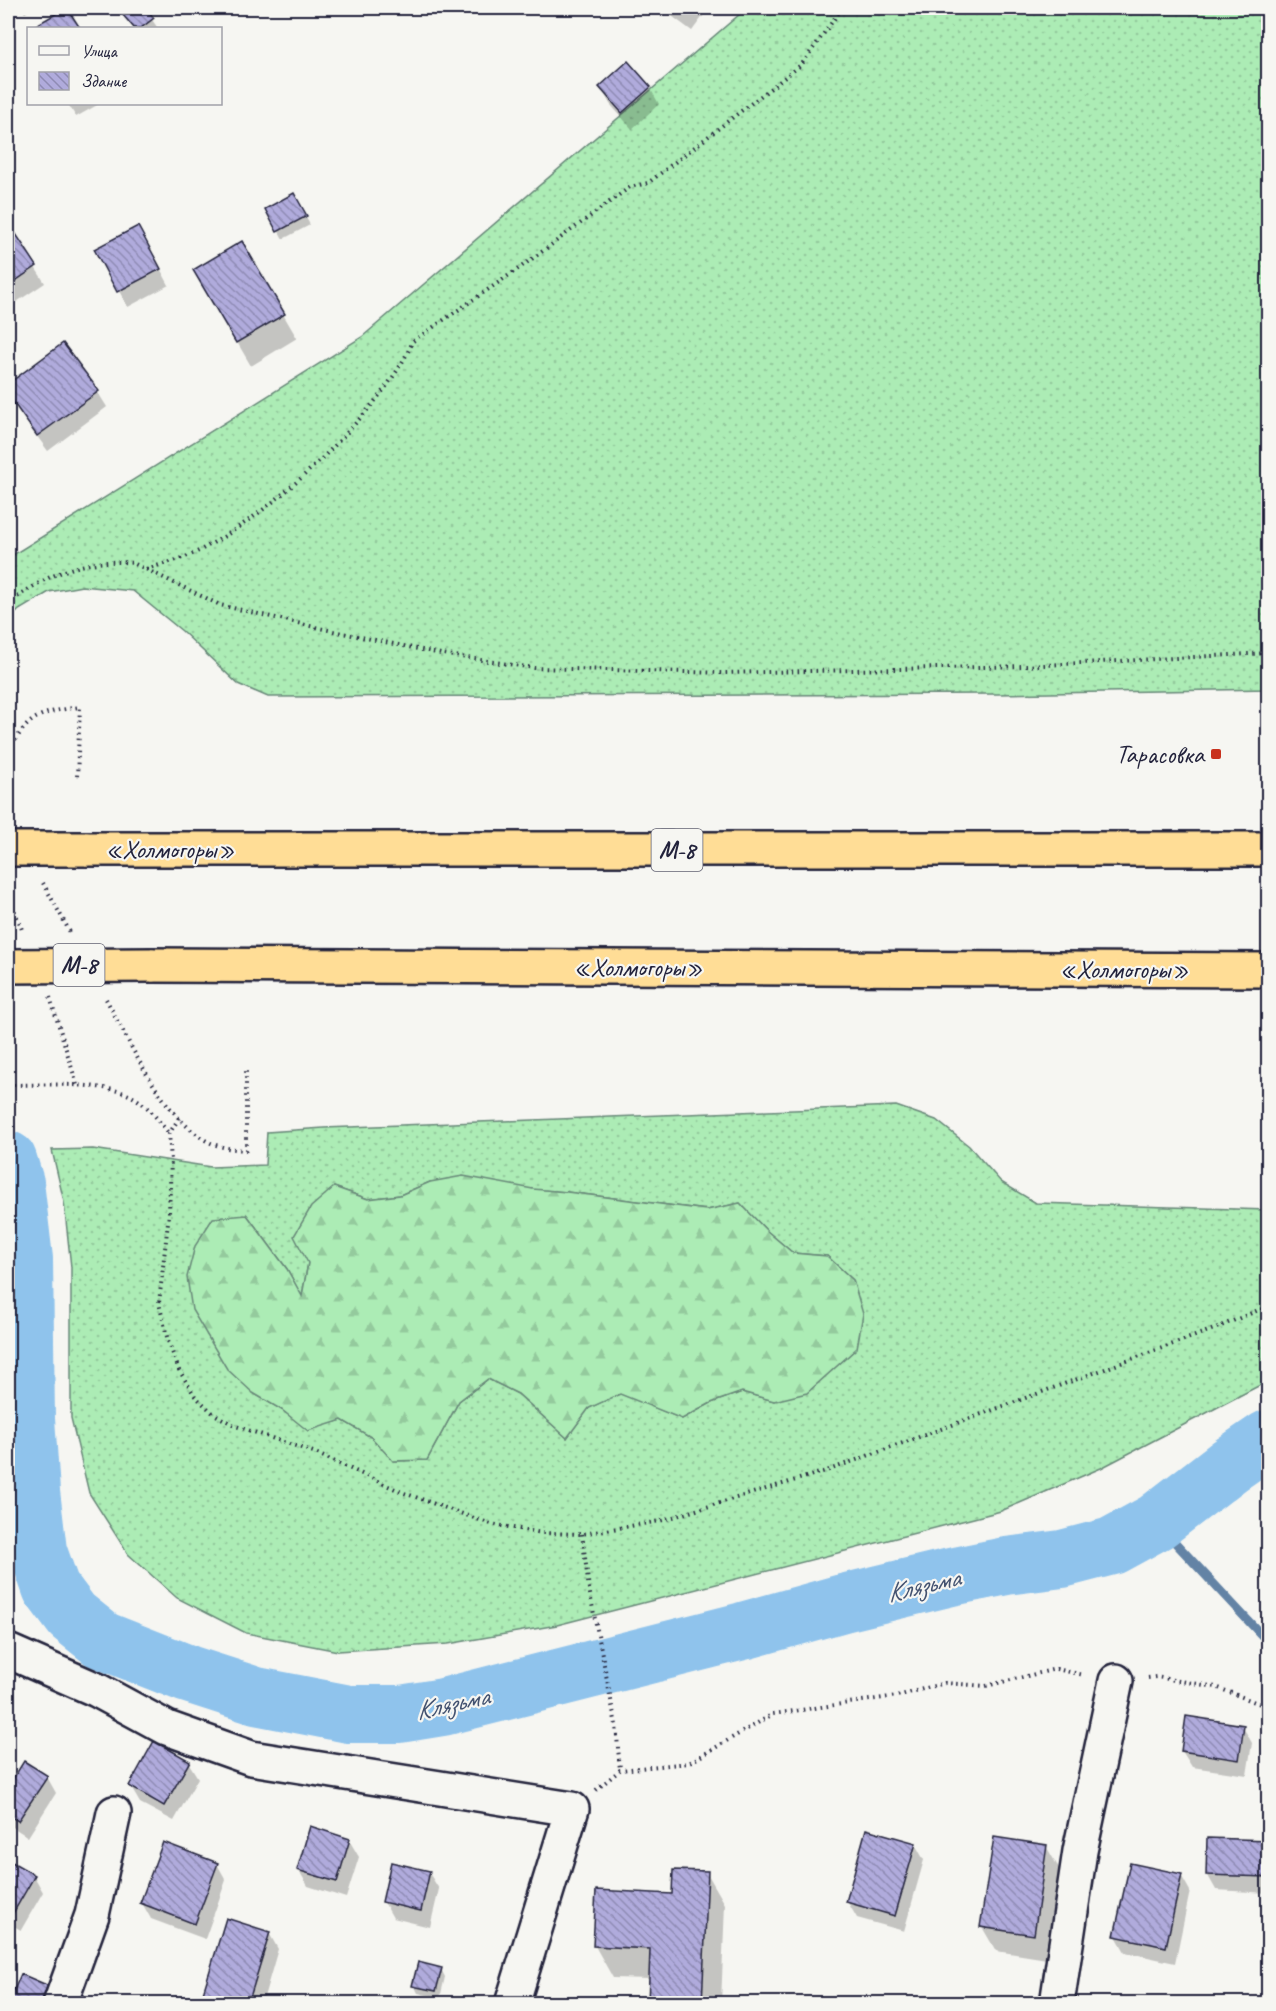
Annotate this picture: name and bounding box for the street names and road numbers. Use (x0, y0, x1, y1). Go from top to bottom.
road number: М-8 (652, 829, 702, 871)
street label: «Холмогоры» (105, 833, 235, 866)
road number: М-8 (54, 944, 104, 986)
street label: «Холмогоры» (573, 951, 703, 984)
street label: «Холмогоры» (1059, 953, 1189, 986)

